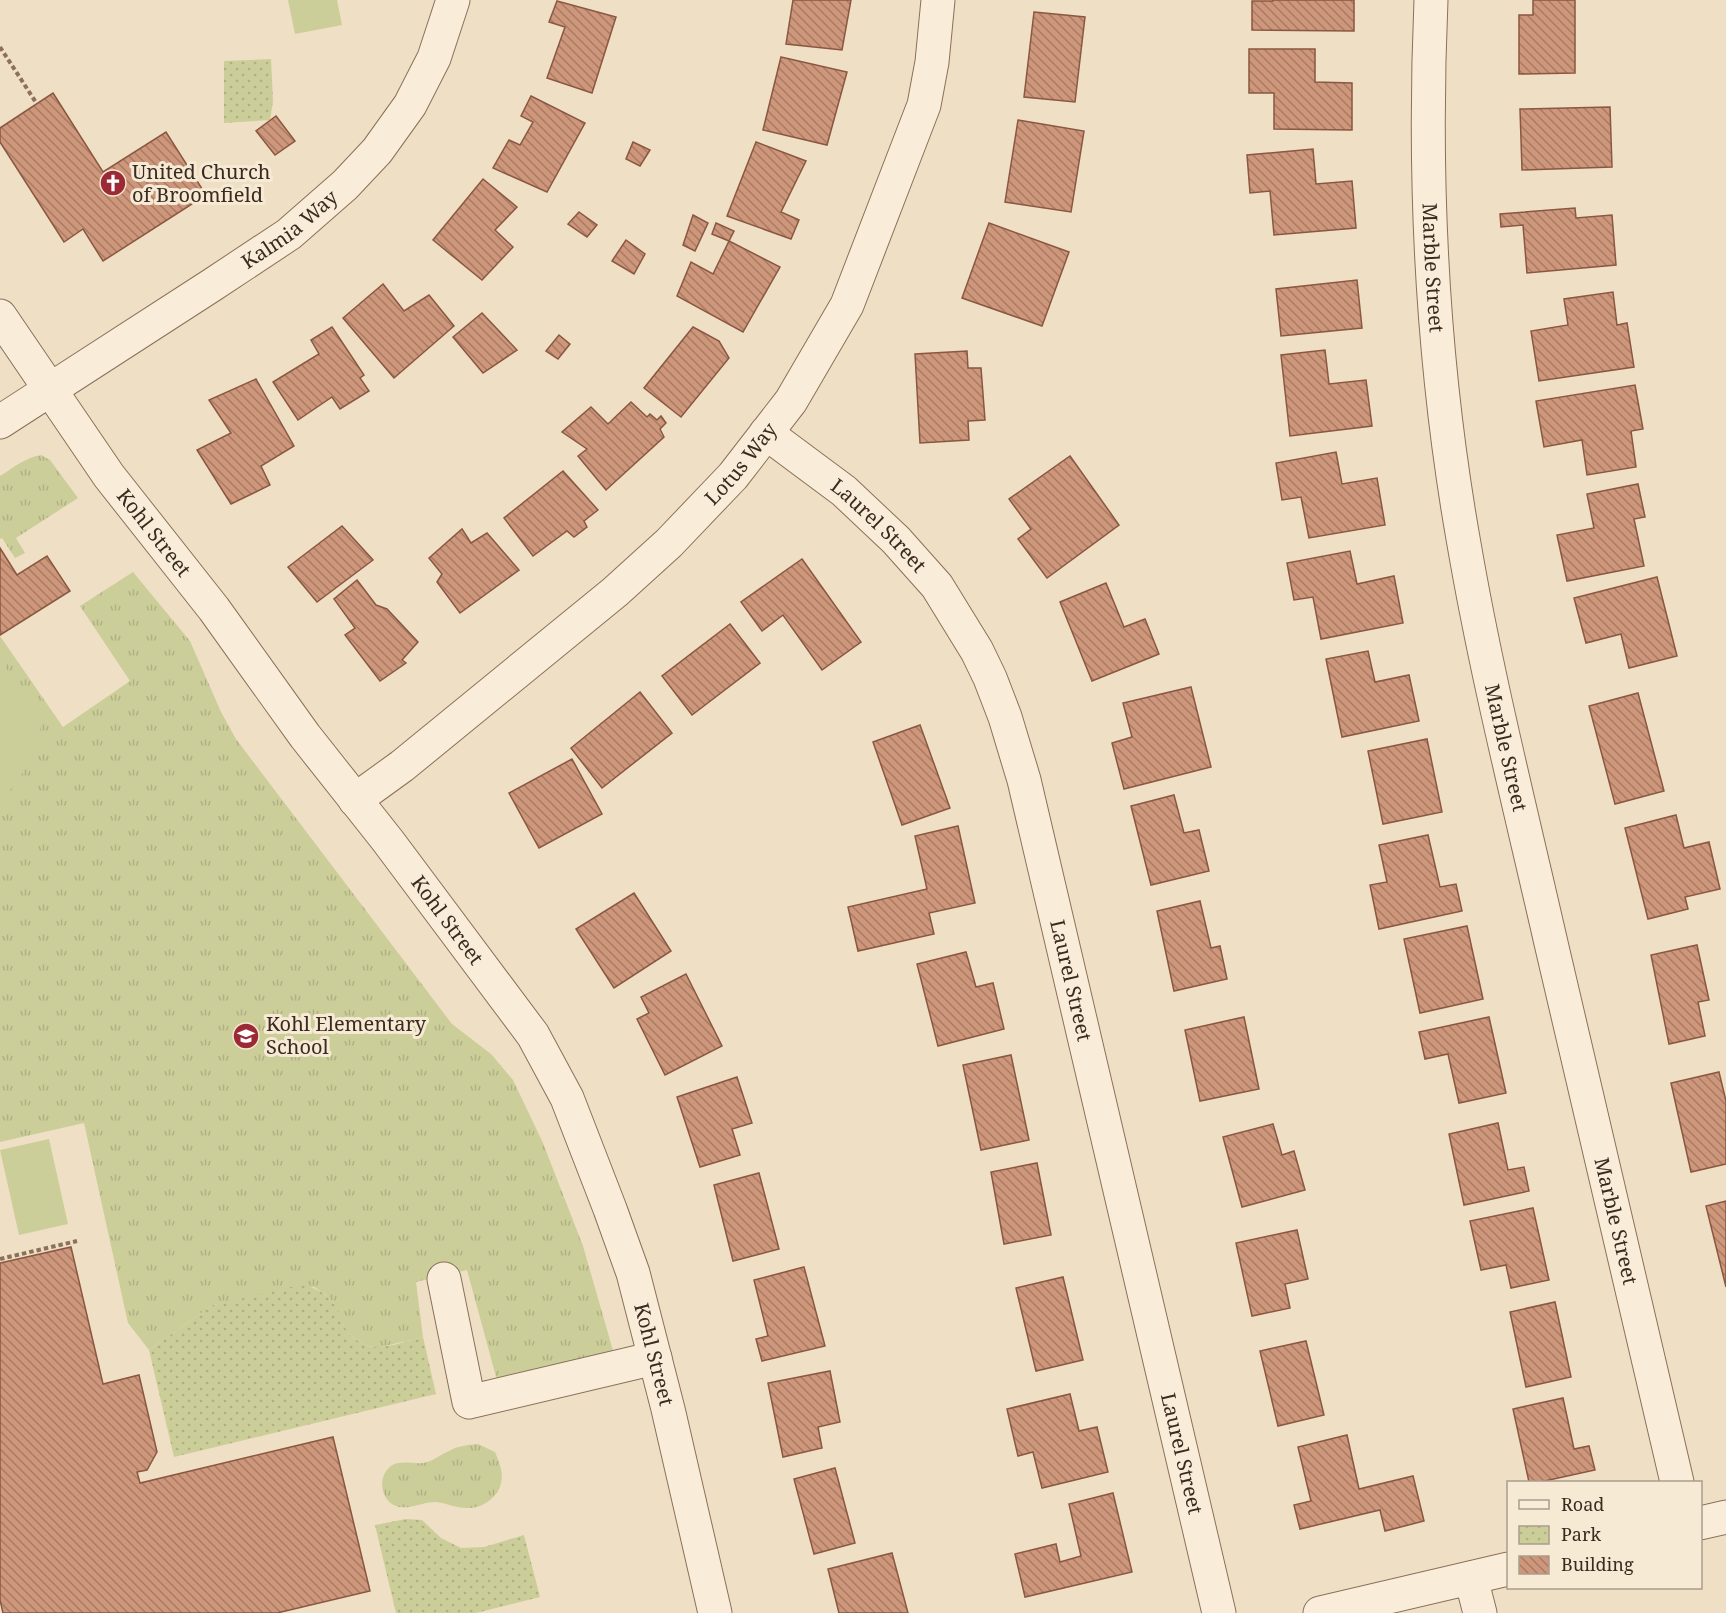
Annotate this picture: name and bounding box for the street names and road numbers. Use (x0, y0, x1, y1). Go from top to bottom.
street label: Kalmia Way (236, 183, 344, 275)
street label: Marble Street (1416, 203, 1451, 334)
street label: Lotus Way (698, 416, 783, 511)
street label: Laurel Street (826, 472, 933, 578)
street label: Kohl Street (111, 483, 197, 582)
street label: Marble Street (1479, 681, 1534, 814)
street label: Kohl Street (405, 870, 490, 970)
street label: Laurel Street (1044, 917, 1099, 1044)
street label: Marble Street (1589, 1155, 1644, 1287)
street label: Kohl Street (628, 1300, 681, 1409)
street label: Laurel Street (1155, 1390, 1209, 1517)

